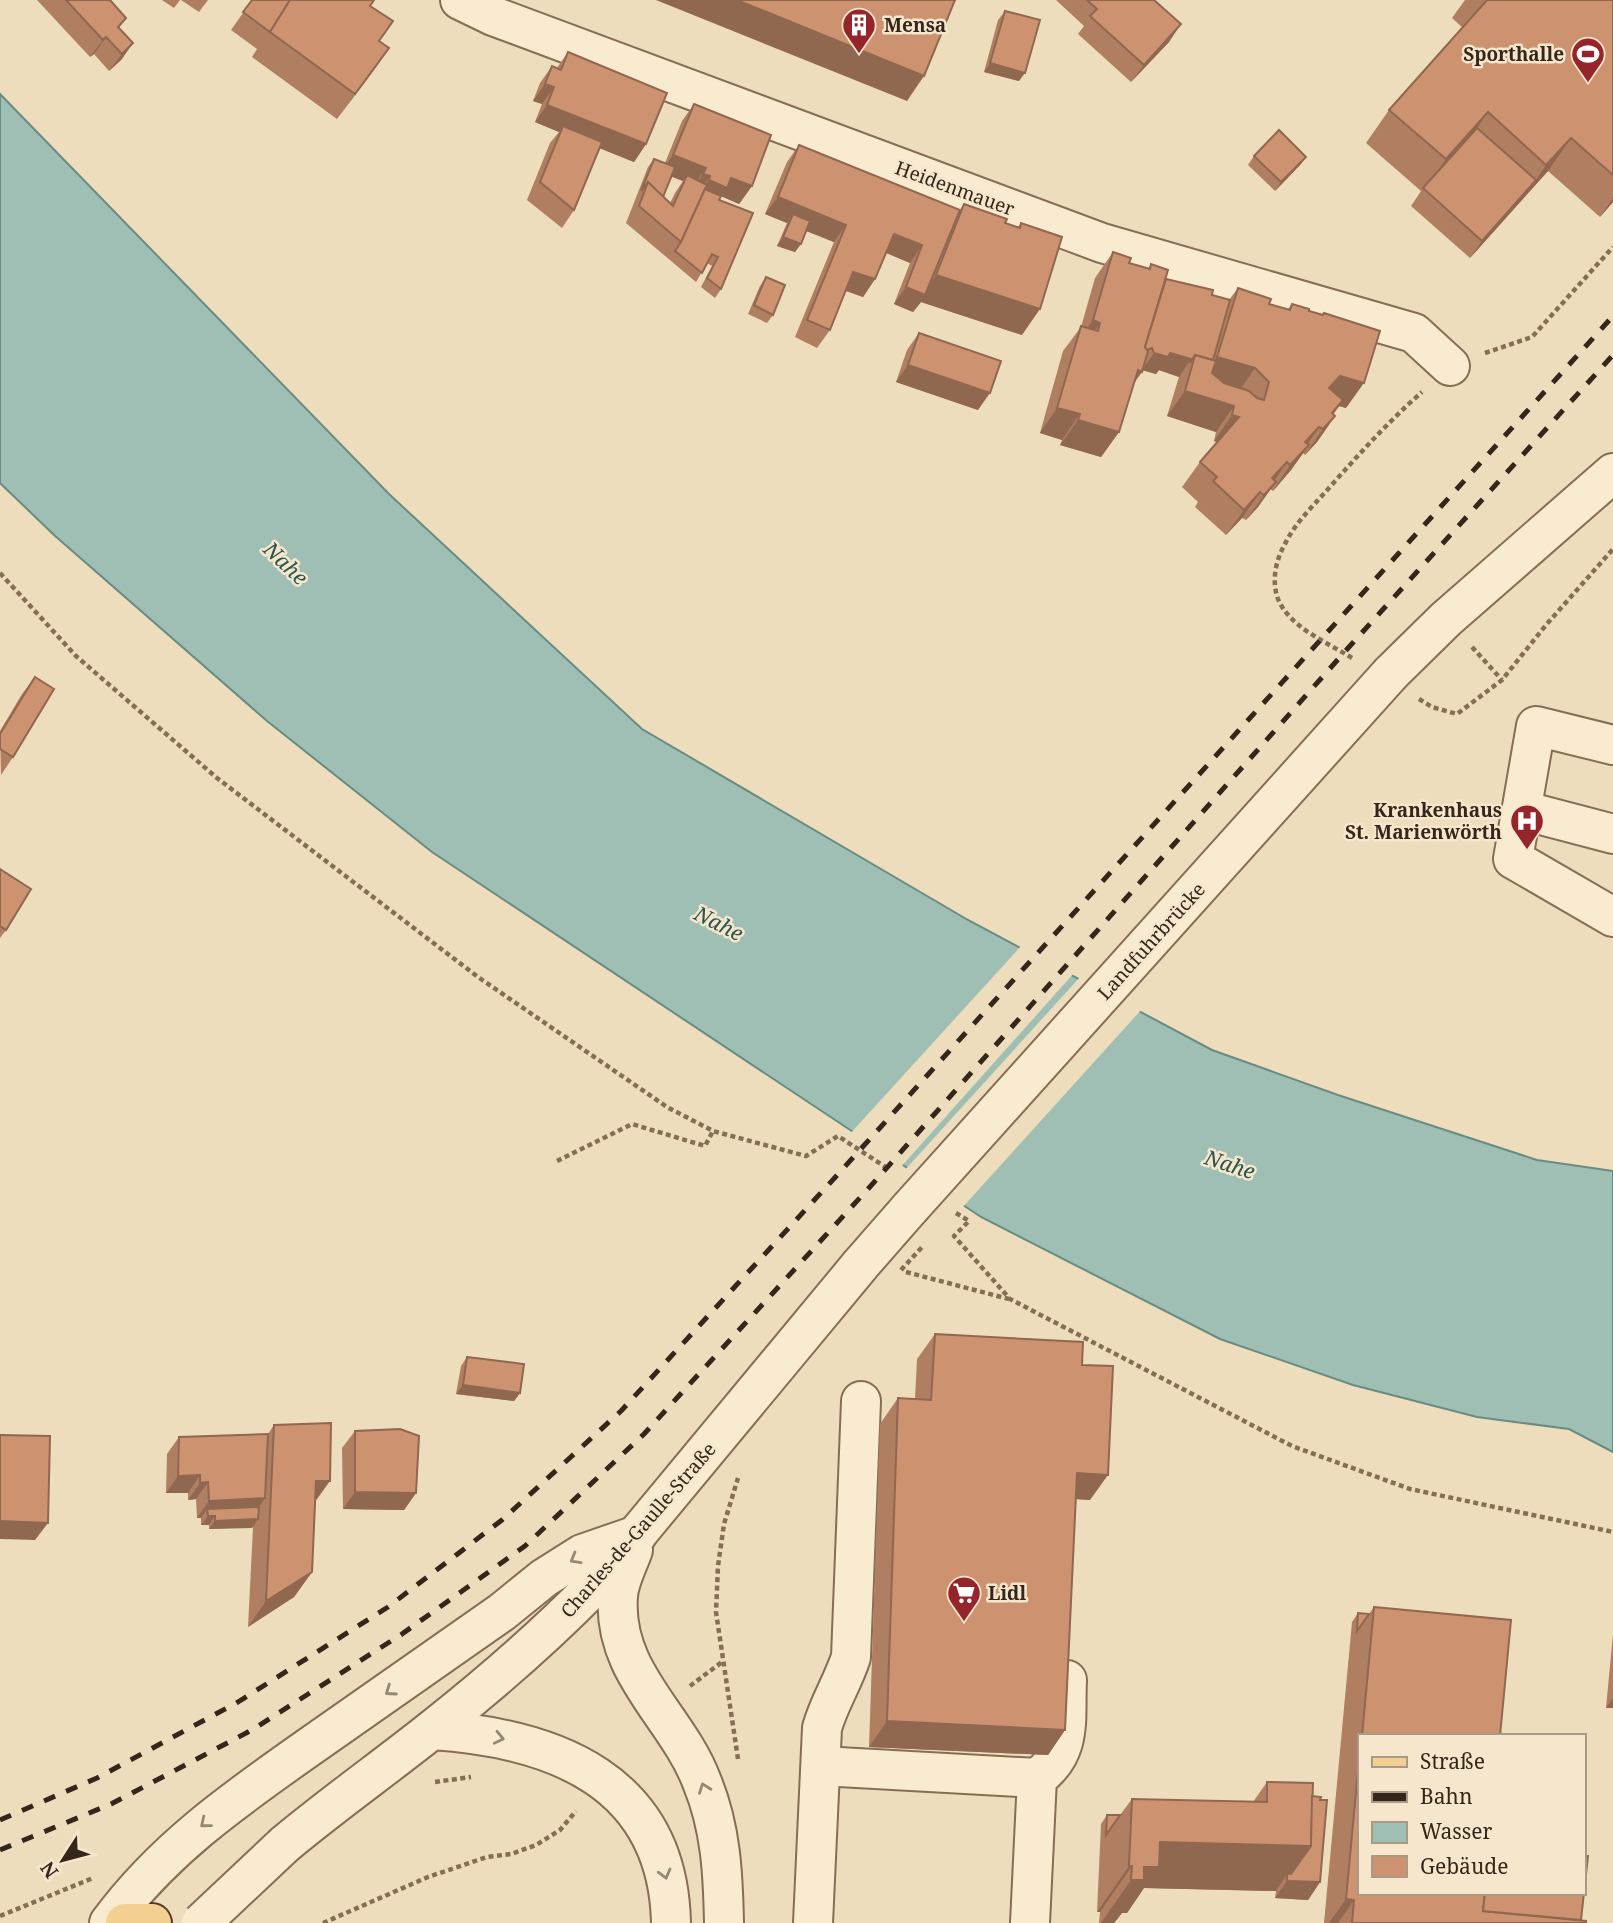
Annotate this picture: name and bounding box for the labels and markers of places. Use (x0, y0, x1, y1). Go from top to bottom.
building icon: Mensa (840, 6, 878, 55)
place label: Mensa (884, 12, 946, 38)
sports icon: Sporthalle (1569, 35, 1607, 84)
place label: Sporthalle (1463, 41, 1564, 67)
place label: Krankenhaus St. Marienwörth (1345, 797, 1502, 845)
hospital icon: Krankenhaus St. Marienwörth (1508, 802, 1546, 851)
supermarket icon: Lidl (945, 1574, 983, 1623)
place label: Lidl (988, 1580, 1026, 1606)

